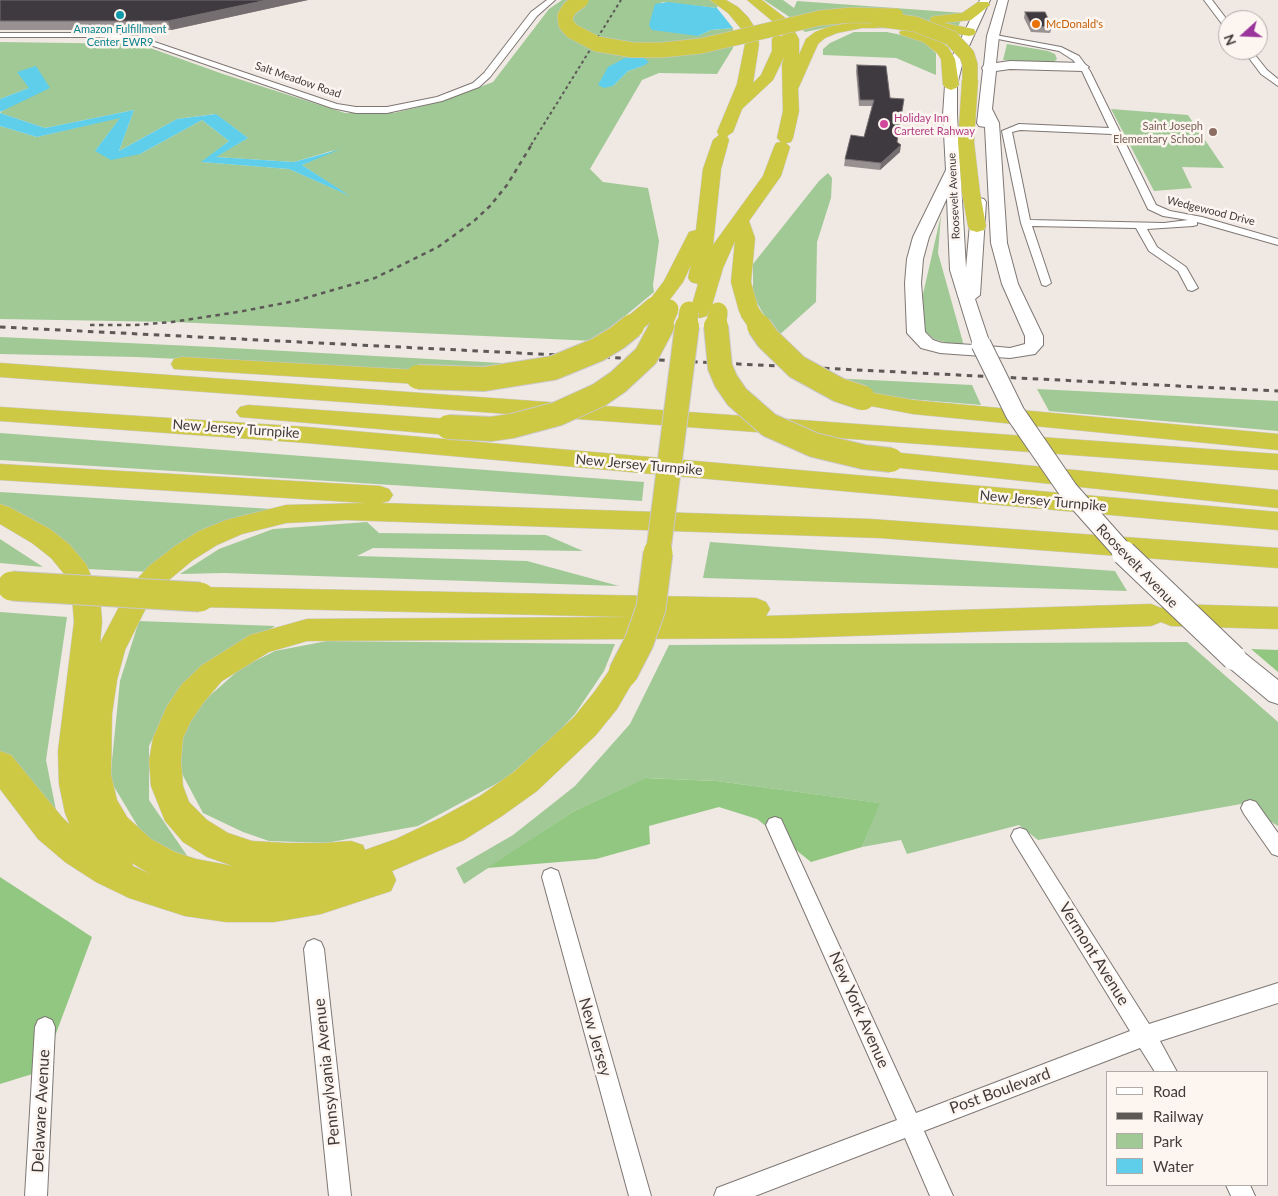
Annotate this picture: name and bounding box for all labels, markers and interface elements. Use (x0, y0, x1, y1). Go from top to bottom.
marker: Amazon Fulfillment Center EWR9 (114, 9, 126, 21)
north arrow (1218, 10, 1268, 60)
place label: McDonald's (1046, 17, 1103, 31)
marker: McDonald's (1030, 18, 1042, 30)
place label: Amazon Fulfillment Center EWR9 (74, 22, 166, 48)
text: N (1220, 32, 1239, 48)
street label: Salt Meadow Road (253, 59, 343, 101)
place label: Holiday Inn Carteret Rahway (894, 111, 975, 137)
marker: Holiday Inn Carteret Rahway (878, 118, 890, 130)
place label: Saint Joseph Elementary School (1113, 119, 1203, 145)
marker: Saint Joseph Elementary School (1207, 126, 1219, 138)
street label: Roosevelt Avenue (945, 152, 963, 240)
street label: Wedgewood Drive (1166, 194, 1256, 228)
street label: New Jersey Turnpike (172, 416, 300, 442)
street label: New Jersey Turnpike (575, 451, 703, 479)
street label: New Jersey Turnpike (979, 487, 1107, 515)
street label: Roosevelt Avenue (1093, 521, 1181, 611)
street label: Vermont Avenue (1055, 899, 1133, 1009)
street label: New York Avenue (825, 949, 893, 1071)
street label: New Jersey (575, 995, 615, 1079)
street label: Pennsylvania Avenue (310, 997, 344, 1147)
street label: Delaware Avenue (28, 1049, 54, 1173)
street label: Post Boulevard (947, 1064, 1053, 1118)
legend (1106, 1071, 1268, 1186)
text: Road (1153, 1082, 1186, 1100)
text: Railway (1153, 1107, 1204, 1125)
text: Park (1153, 1132, 1182, 1150)
text: Water (1153, 1157, 1194, 1175)

